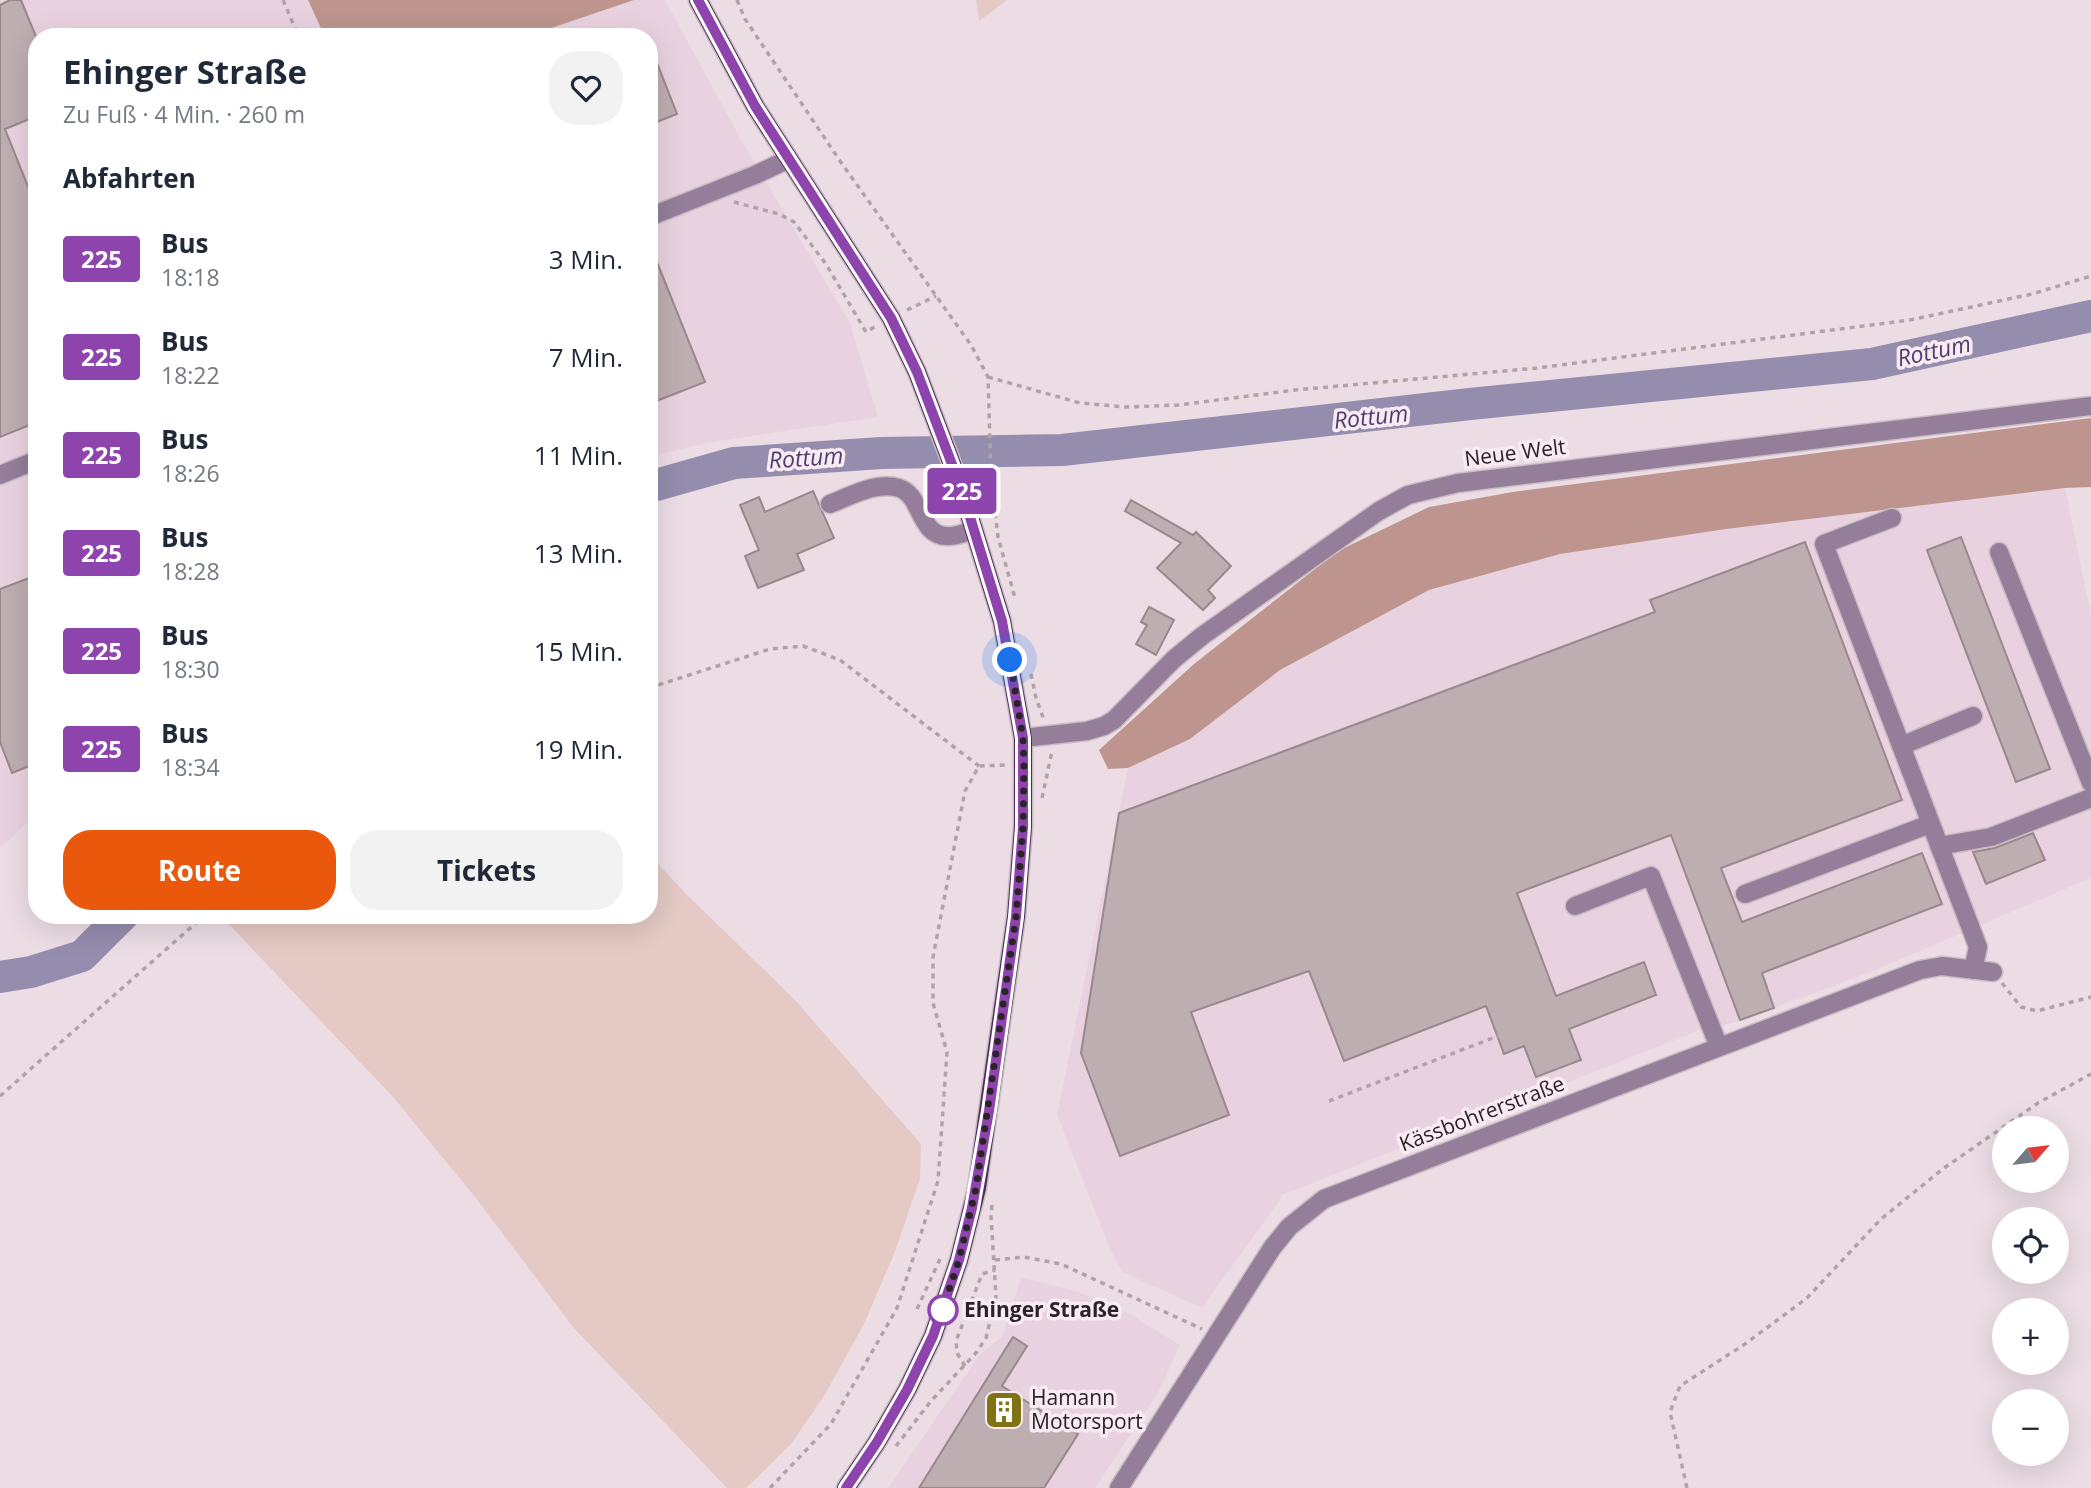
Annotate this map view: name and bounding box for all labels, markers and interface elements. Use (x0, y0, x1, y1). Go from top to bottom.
text: Ehinger Straße (63, 49, 307, 94)
button: heart (549, 51, 623, 125)
text: Zu Fuß · 4 Min. · 260 m (63, 98, 305, 130)
text: Abfahrten (63, 160, 196, 196)
text: Bus (161, 225, 208, 261)
text: 3 Min. (549, 241, 623, 277)
text: 225 (81, 242, 122, 275)
text: 18:18 (161, 261, 220, 293)
text: Bus (161, 323, 208, 359)
water label: Rottum (1894, 327, 1974, 373)
text: 7 Min. (549, 339, 623, 375)
text: 225 (81, 340, 122, 373)
text: 18:22 (161, 359, 220, 391)
water label: Rottum (1332, 396, 1410, 436)
text: Bus (161, 421, 208, 457)
street label: Neue Welt (1463, 432, 1567, 472)
text: 11 Min. (534, 437, 623, 473)
text: 225 (81, 438, 122, 471)
water label: Rottum (768, 438, 844, 476)
text: 18:26 (161, 457, 220, 489)
line badge: 225 (922, 468, 1002, 514)
text: 225 (941, 474, 983, 507)
text: Bus (161, 519, 208, 555)
text: 13 Min. (534, 535, 623, 571)
text: 225 (81, 536, 122, 569)
text: 18:28 (161, 555, 220, 587)
text: Bus (161, 617, 208, 653)
text: 15 Min. (534, 633, 623, 669)
text: 225 (81, 634, 122, 667)
your location (992, 642, 1027, 677)
text: 18:30 (161, 653, 220, 685)
text: Bus (161, 715, 208, 751)
text: 19 Min. (534, 731, 623, 767)
text: 225 (81, 732, 122, 765)
text: 18:34 (161, 751, 220, 783)
button: Route (63, 830, 336, 910)
button: Tickets (350, 830, 623, 910)
street label: Kässbohrerstraße (1395, 1069, 1568, 1157)
north arrow (1992, 1116, 2068, 1194)
map controls (1992, 1116, 2069, 1466)
button: locate (1992, 1207, 2069, 1284)
marker: Ehinger Straße (928, 1295, 958, 1325)
place label: Ehinger Straße (964, 1295, 1119, 1323)
button: + (1992, 1298, 2069, 1375)
place label: Hamann Motorsport (1031, 1383, 1143, 1435)
building icon: Hamann Motorsport (983, 1389, 1025, 1431)
button: − (1992, 1389, 2069, 1466)

